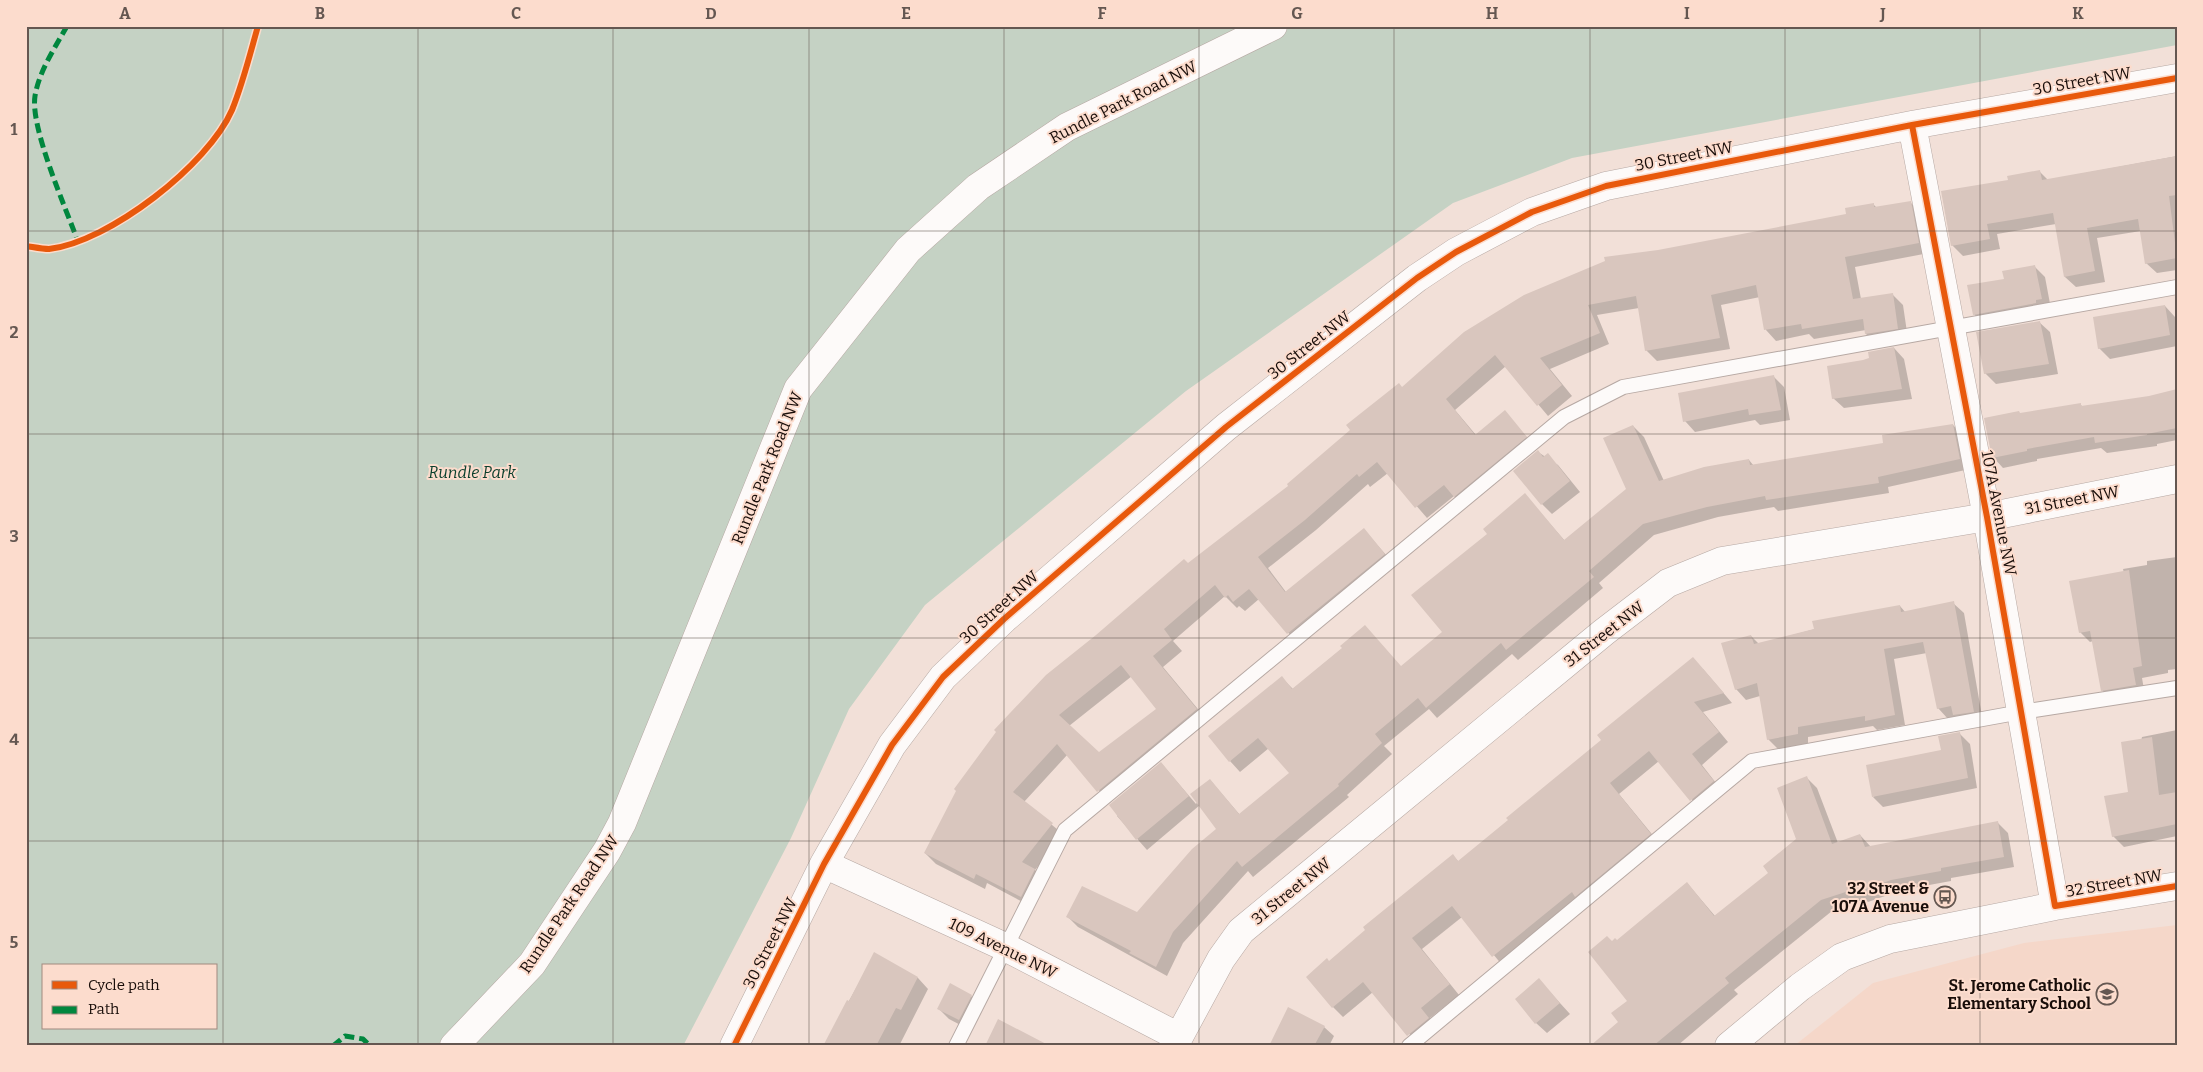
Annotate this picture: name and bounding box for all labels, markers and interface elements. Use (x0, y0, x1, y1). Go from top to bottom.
text: A (119, 4, 131, 23)
text: B (315, 4, 325, 23)
text: C (511, 4, 521, 23)
text: D (705, 4, 717, 23)
text: E (901, 4, 911, 23)
text: F (1098, 4, 1107, 23)
text: G (1291, 4, 1303, 23)
text: H (1486, 4, 1499, 23)
text: I (1684, 4, 1690, 23)
text: J (1879, 4, 1886, 23)
text: K (2072, 4, 2084, 23)
street label: Rundle Park Road NW (1046, 56, 1200, 147)
street label: 30 Street NW (2031, 63, 2133, 99)
text: 1 (11, 120, 18, 139)
street label: 30 Street NW (1633, 137, 1735, 175)
street label: 30 Street NW (1264, 306, 1355, 383)
text: 2 (9, 323, 19, 342)
street label: Rundle Park Road NW (728, 388, 807, 547)
street label: 107A Avenue NW (1978, 449, 2021, 578)
park label: Rundle Park (428, 463, 516, 482)
street label: 31 Street NW (2023, 481, 2121, 518)
text: 3 (9, 527, 19, 546)
street label: 30 Street NW (956, 566, 1043, 647)
street label: 31 Street NW (1560, 597, 1648, 671)
text: 4 (9, 730, 19, 749)
street label: Rundle Park Road NW (516, 831, 623, 977)
street label: 31 Street NW (1248, 853, 1335, 929)
street label: 32 Street NW (2064, 865, 2165, 901)
place label: 32 Street & 107A Avenue (1832, 879, 1929, 916)
bus stop icon: 32 Street & 107A Avenue (1933, 885, 1957, 909)
street label: 30 Street NW (739, 894, 801, 992)
street label: 109 Avenue NW (946, 914, 1060, 983)
text: 5 (10, 933, 19, 952)
legend (42, 964, 218, 1030)
text: Cycle path (88, 976, 160, 994)
place label: St. Jerome Catholic Elementary School (1947, 976, 2091, 1013)
school or university icon: St. Jerome Catholic Elementary School (2095, 982, 2119, 1006)
text: Path (88, 1000, 120, 1018)

